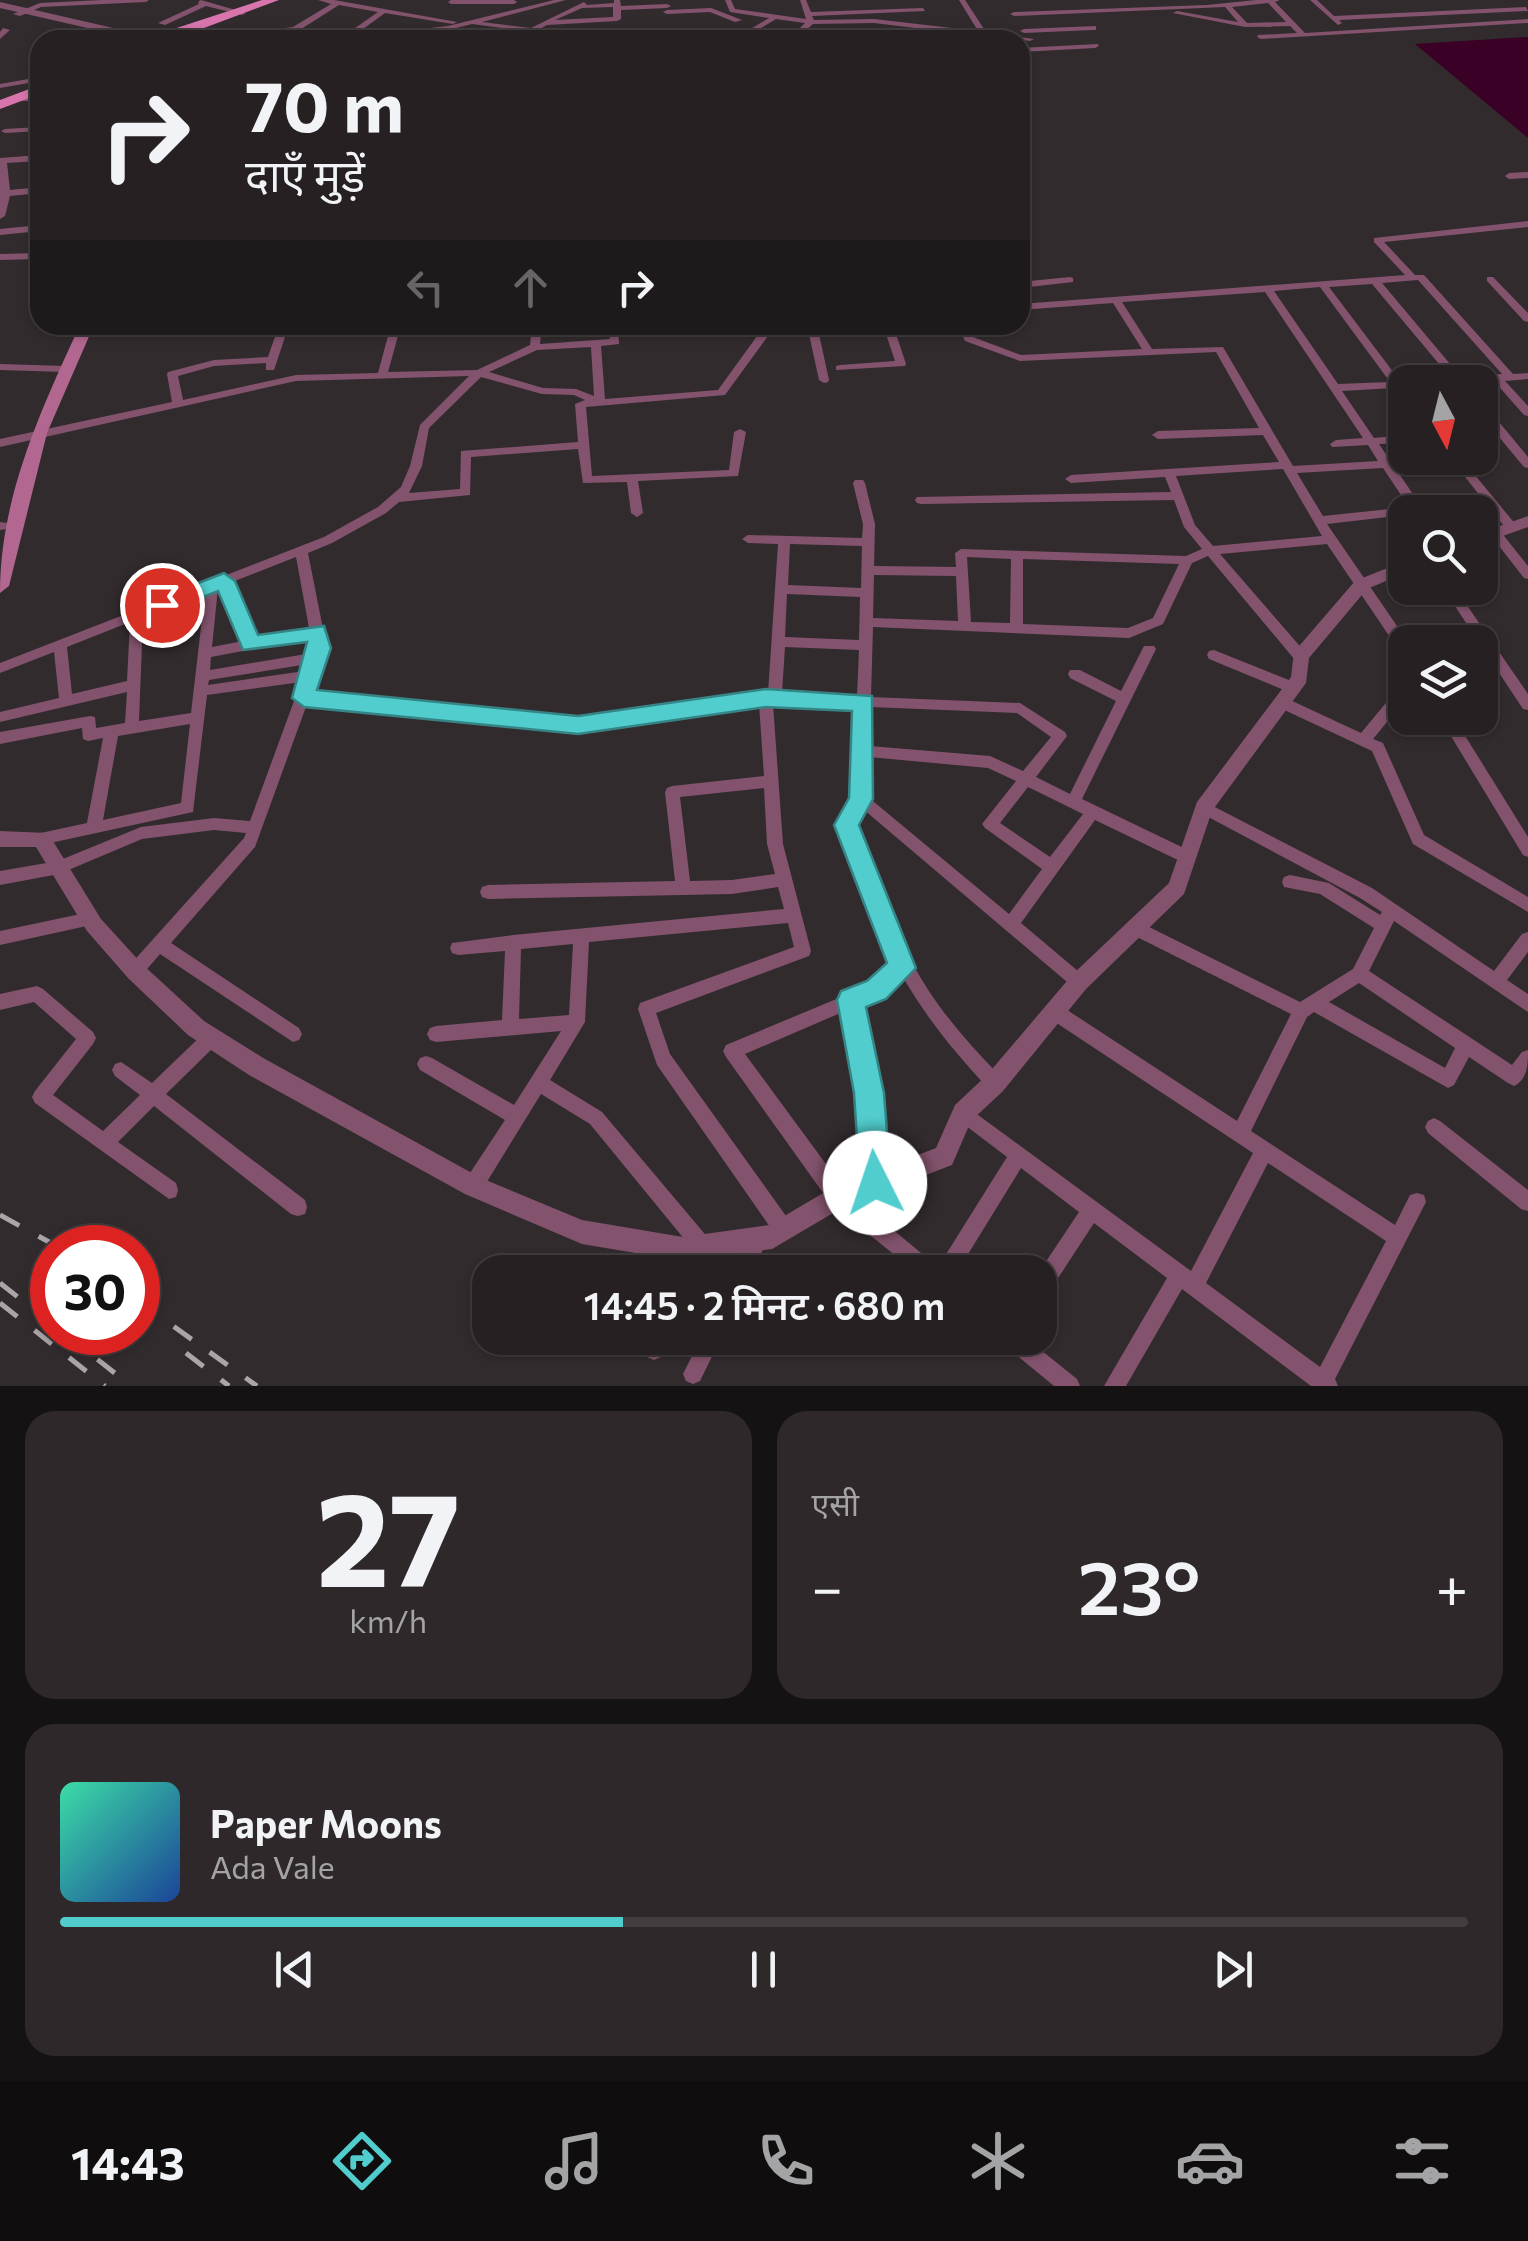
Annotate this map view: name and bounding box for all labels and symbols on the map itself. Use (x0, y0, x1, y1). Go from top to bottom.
north arrow (1388, 365, 1498, 475)
pin (120, 563, 205, 648)
position arrow (823, 1131, 927, 1235)
speed limit sign: 30 (30, 1225, 160, 1355)

